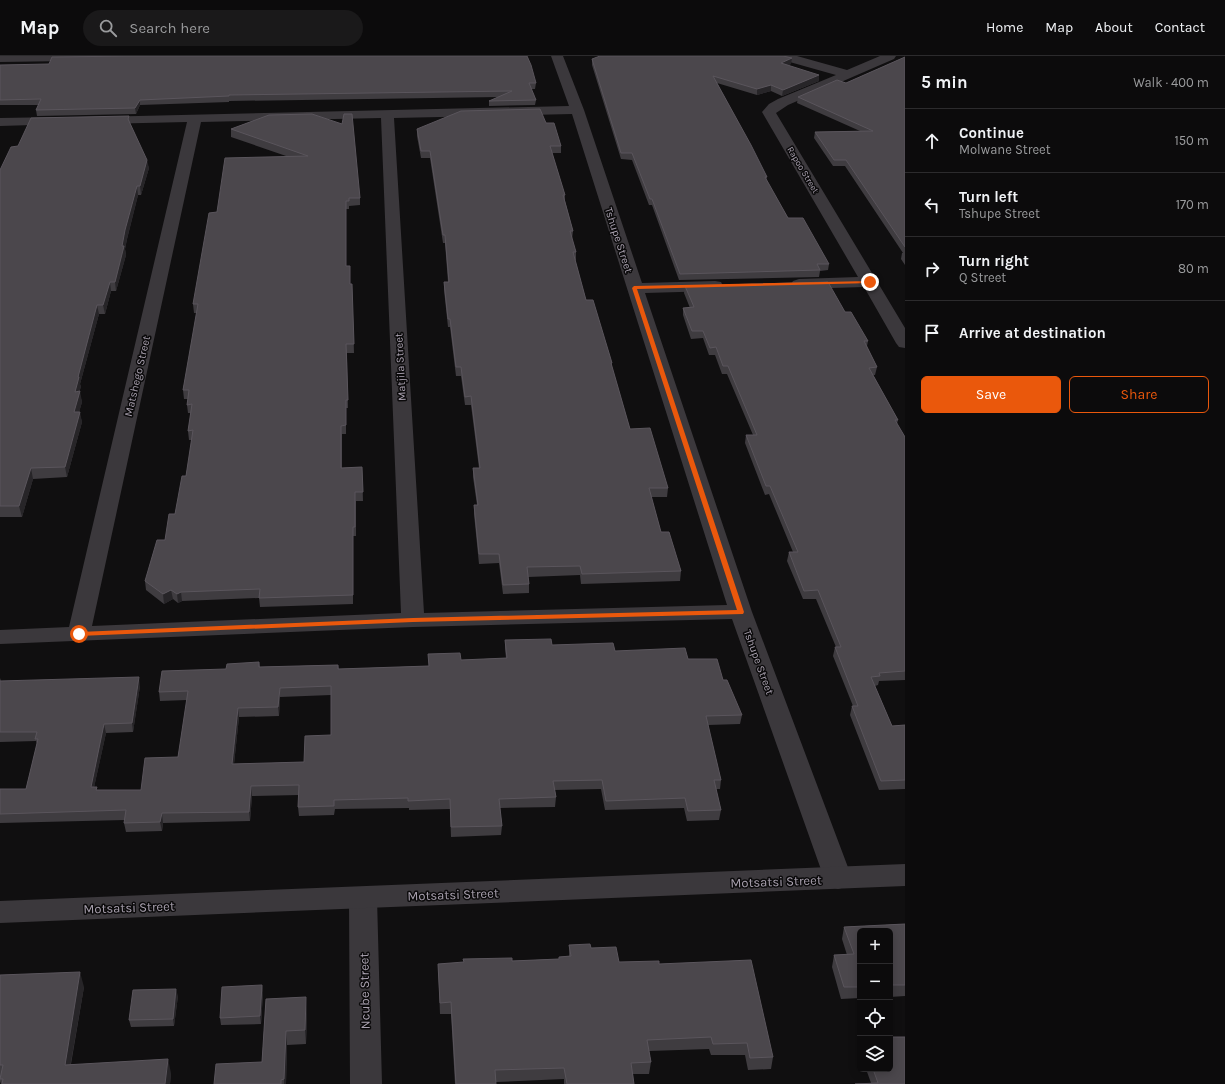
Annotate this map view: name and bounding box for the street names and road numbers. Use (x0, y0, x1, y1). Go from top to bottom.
street label: Rapoo Street (785, 145, 821, 196)
street label: Tshupe Street (602, 206, 635, 275)
street label: Matjila Street (392, 333, 409, 401)
street label: Matshego Street (122, 334, 153, 418)
street label: Tshupe Street (741, 628, 776, 697)
street label: Motsatsi Street (730, 872, 822, 891)
street label: Motsatsi Street (407, 885, 499, 904)
street label: Motsatsi Street (83, 898, 175, 917)
street label: Ncube Street (356, 952, 373, 1029)

